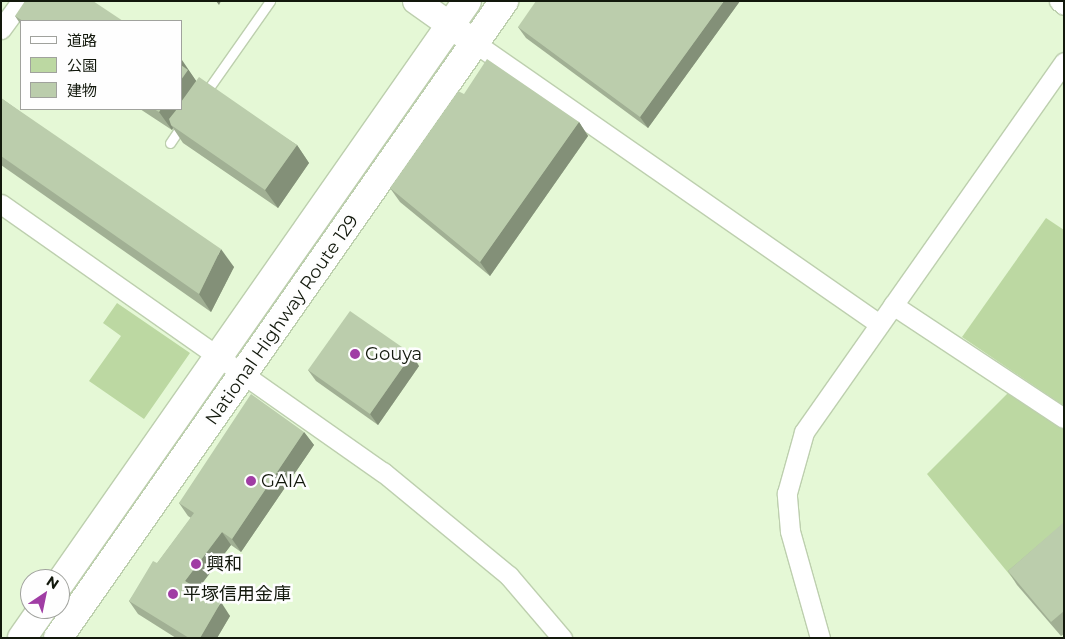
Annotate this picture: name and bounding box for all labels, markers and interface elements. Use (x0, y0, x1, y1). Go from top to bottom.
legend (20, 20, 182, 110)
text: 道路 (67, 31, 97, 50)
text: 公園 (67, 56, 97, 75)
text: 建物 (67, 81, 97, 100)
street label: National Highway Route 129 (201, 211, 363, 429)
place label: Gouya (365, 343, 422, 365)
marker: Gouya (349, 348, 361, 360)
place label: GAIA (261, 470, 306, 492)
marker: GAIA (245, 475, 257, 487)
place label: 興和 (206, 553, 242, 575)
marker: 興和 (190, 558, 202, 570)
north arrow (20, 569, 70, 619)
text: N (43, 572, 63, 593)
place label: 平塚信用金庫 (183, 583, 291, 605)
marker: 平塚信用金庫 (167, 588, 179, 600)

